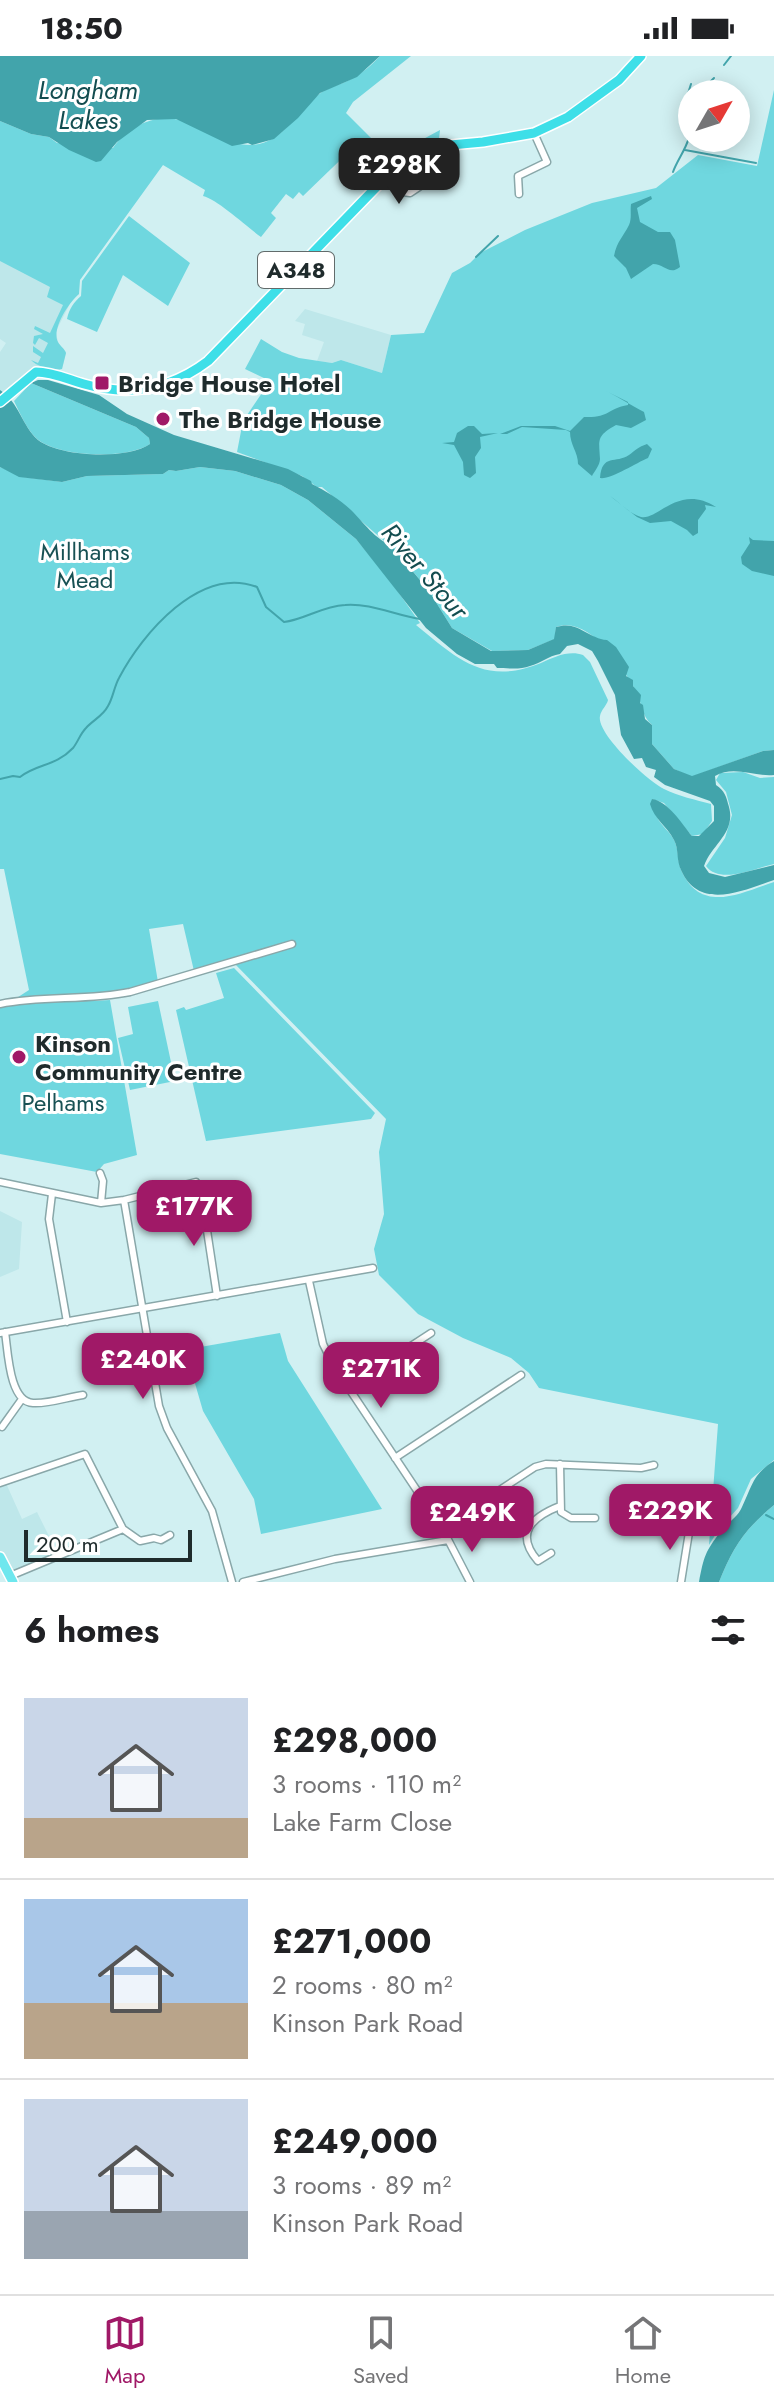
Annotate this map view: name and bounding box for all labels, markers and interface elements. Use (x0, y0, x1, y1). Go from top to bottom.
text: 18:50 (40, 7, 123, 50)
water label: Longham Lakes (38, 71, 138, 139)
north arrow (678, 80, 750, 152)
map controls (678, 80, 750, 152)
pin: £298K (343, 138, 455, 206)
text: £298K (357, 145, 441, 183)
road number: A348 (258, 252, 334, 288)
place label: Bridge House Hotel (118, 366, 340, 401)
marker: Bridge House Hotel (93, 374, 111, 392)
place label: The Bridge House (179, 402, 381, 437)
marker: The Bridge House (154, 410, 172, 428)
water label: River Stour (372, 515, 478, 628)
park label: Millhams Mead (40, 534, 130, 597)
place label: Kinson Community Centre (35, 1026, 242, 1089)
marker: Kinson Community Centre (10, 1048, 28, 1066)
park label: Pelhams (22, 1085, 104, 1120)
pin: £177K (138, 1180, 250, 1248)
text: £177K (155, 1187, 233, 1225)
pin: £240K (87, 1333, 199, 1401)
text: £240K (100, 1340, 186, 1378)
pin: £271K (325, 1342, 437, 1410)
text: £271K (341, 1349, 421, 1387)
pin: £229K (614, 1484, 726, 1552)
pin: £249K (416, 1486, 528, 1554)
text: £229K (627, 1491, 713, 1529)
text: £249K (429, 1493, 515, 1531)
scale bar (24, 1526, 192, 1562)
text: 200 m (36, 1528, 99, 1560)
text: 6 homes (24, 1606, 159, 1655)
icon: filters (706, 1608, 750, 1652)
text: £298,000 (272, 1716, 437, 1765)
icon: home (88, 1730, 184, 1826)
text: 3 rooms · 110 m² (272, 1765, 461, 1803)
text: Lake Farm Close (272, 1803, 452, 1841)
text: £271,000 (272, 1917, 431, 1966)
icon: home (88, 1931, 184, 2027)
text: 2 rooms · 80 m² (272, 1966, 453, 2004)
text: Kinson Park Road (272, 2004, 463, 2042)
text: £249,000 (272, 2117, 438, 2166)
icon: home (88, 2131, 184, 2227)
text: 3 rooms · 89 m² (272, 2166, 451, 2204)
text: Kinson Park Road (272, 2204, 463, 2242)
tab: Map (103, 2311, 147, 2391)
tab: Saved (353, 2311, 409, 2391)
tab: Home (615, 2311, 671, 2391)

